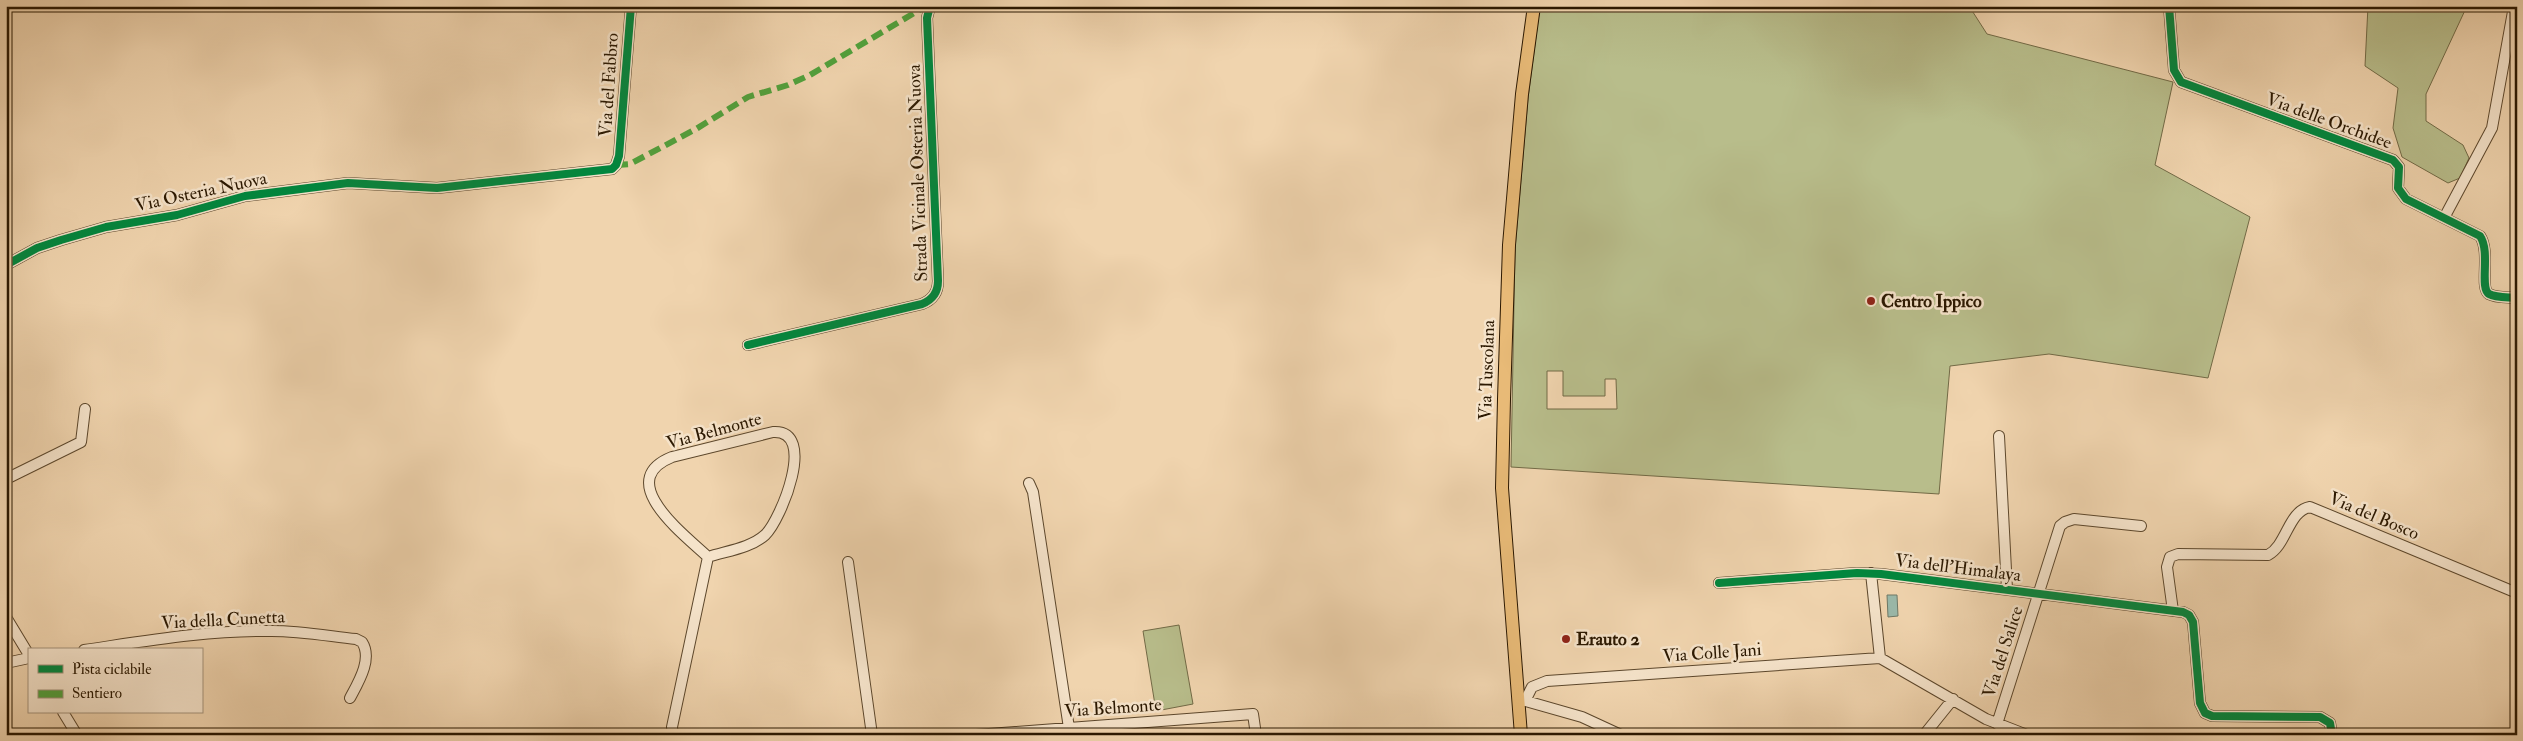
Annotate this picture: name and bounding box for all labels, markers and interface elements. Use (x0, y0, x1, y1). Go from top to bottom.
street label: Via del Fabbro (594, 32, 624, 138)
street label: Strada Vicinale Osteria Nuova (903, 63, 933, 282)
street label: Via delle Orchidee (2263, 88, 2395, 155)
street label: Via Osteria Nuova (133, 167, 270, 217)
place label: Centro Ippico (1881, 290, 1982, 313)
marker: Centro Ippico (1865, 295, 1877, 307)
street label: Via Tuscolana (1474, 319, 1500, 420)
street label: Via Belmonte (664, 407, 765, 455)
street label: Via del Bosco (2325, 487, 2423, 545)
street label: Via dell'Himalaya (1894, 549, 2023, 587)
street label: Via del Salice (1977, 603, 2029, 701)
street label: Via della Cunetta (161, 605, 286, 635)
place label: Erauto 2 (1576, 628, 1640, 651)
marker: Erauto 2 (1560, 633, 1572, 645)
street label: Via Colle Jani (1662, 638, 1763, 668)
legend (28, 648, 202, 714)
text: Pista ciclabile (72, 660, 151, 679)
text: Sentiero (72, 684, 122, 703)
street label: Via Belmonte (1063, 693, 1163, 723)

